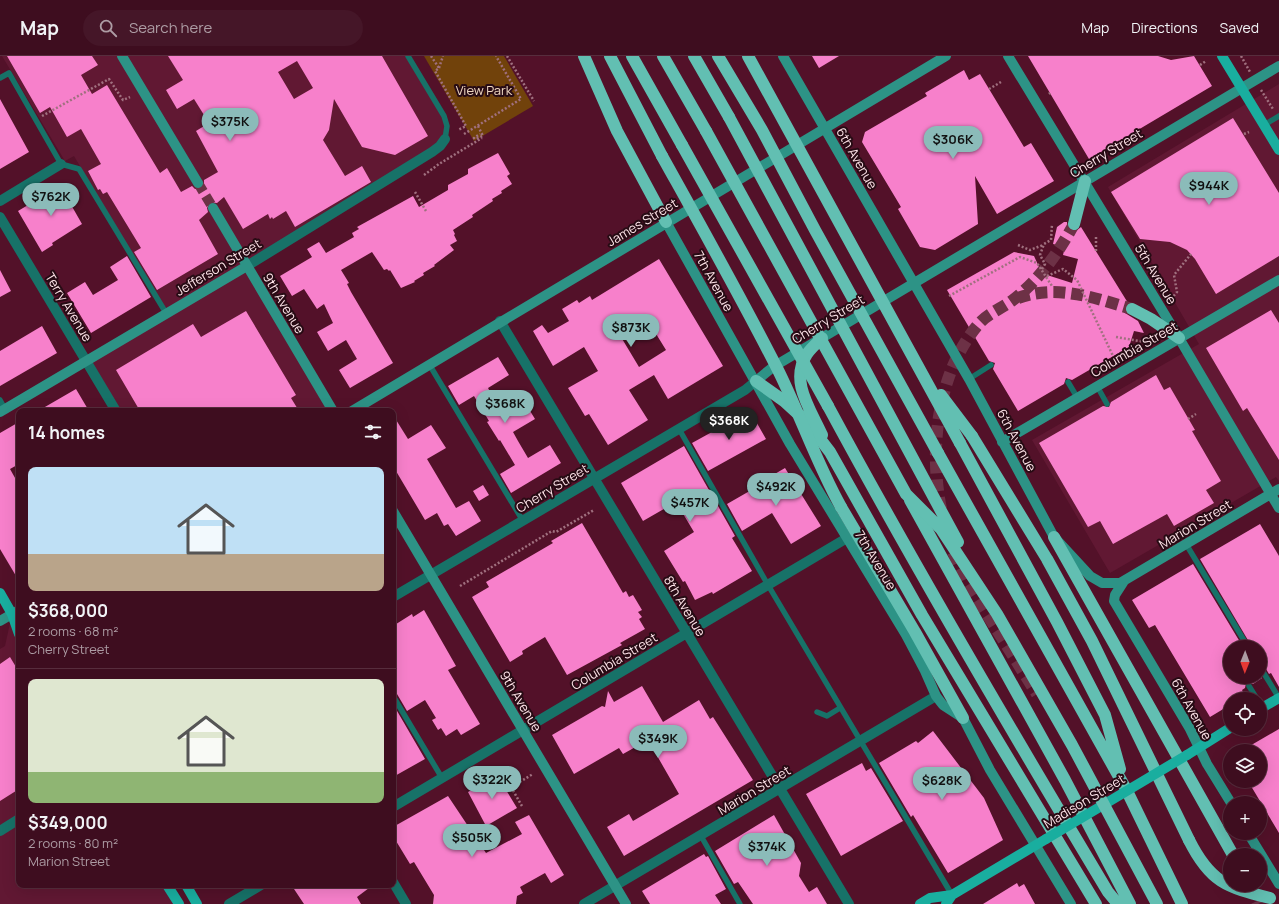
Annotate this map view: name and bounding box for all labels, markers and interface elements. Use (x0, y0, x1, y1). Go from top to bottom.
search box (83, 10, 363, 46)
text: Map (20, 15, 59, 41)
icon: search (97, 17, 119, 39)
text: Search here (129, 17, 212, 38)
text: Map (1081, 18, 1109, 37)
text: Directions (1131, 18, 1198, 37)
text: Saved (1220, 18, 1259, 37)
park label: View Park (456, 81, 513, 99)
pin: $375K (202, 108, 258, 142)
text: $375K (211, 112, 249, 130)
street label: 6th Avenue (832, 124, 882, 192)
street label: Cherry Street (1066, 124, 1146, 182)
pin: $306K (925, 126, 981, 160)
text: $306K (933, 130, 973, 148)
pin: $944K (1181, 172, 1237, 206)
text: $944K (1189, 176, 1229, 194)
pin: $762K (23, 183, 79, 217)
text: $762K (31, 187, 71, 205)
street label: James Street (603, 194, 681, 250)
street label: Jefferson Street (172, 234, 264, 300)
street label: 5th Avenue (1131, 240, 1181, 308)
street label: 7th Avenue (690, 248, 738, 315)
street label: Terry Avenue (41, 269, 97, 345)
street label: 9th Avenue (259, 269, 309, 337)
street label: Cherry Street (788, 290, 868, 348)
pin: $873K (603, 314, 659, 348)
street label: Columbia Street (1087, 317, 1181, 381)
text: $873K (611, 318, 651, 336)
pin: $368K (477, 390, 533, 424)
text: $368K (485, 394, 525, 412)
street label: 6th Avenue (993, 406, 1041, 475)
pin: $368K (701, 407, 757, 441)
text: $368K (709, 411, 749, 429)
text: 14 homes (28, 421, 105, 444)
icon: filters (362, 421, 384, 443)
street label: Cherry Street (512, 459, 592, 517)
pin: $492K (748, 473, 804, 507)
text: $492K (756, 477, 796, 495)
pin: $457K (662, 489, 718, 523)
icon: home (170, 493, 242, 565)
text: $457K (670, 493, 710, 511)
street label: Marion Street (1155, 495, 1235, 553)
street label: 7th Avenue (851, 527, 901, 594)
street label: 8th Avenue (660, 572, 710, 640)
text: $368,000 (28, 599, 108, 622)
text: 2 rooms · 68 m² (28, 622, 118, 640)
street label: Columbia Street (568, 628, 660, 694)
text: Cherry Street (28, 640, 110, 658)
north arrow (1223, 640, 1267, 684)
map controls (1223, 640, 1267, 892)
street label: 9th Avenue (496, 667, 546, 735)
street label: 6th Avenue (1168, 675, 1217, 743)
button: locate (1223, 692, 1267, 736)
icon: home (170, 705, 242, 777)
pin: $349K (630, 725, 686, 759)
text: $349K (638, 729, 678, 747)
button: layers (1223, 744, 1267, 788)
street label: Marion Street (714, 761, 794, 819)
pin: $322K (464, 766, 520, 800)
pin: $628K (914, 767, 970, 801)
text: $322K (472, 770, 512, 788)
street label: Madison Street (1040, 770, 1128, 832)
text: $628K (922, 771, 962, 789)
button: + (1223, 796, 1267, 840)
text: $349,000 (28, 811, 108, 834)
pin: $505K (444, 824, 500, 858)
text: $505K (452, 828, 492, 846)
pin: $374K (739, 833, 795, 867)
text: 2 rooms · 80 m² (28, 834, 118, 852)
text: $374K (748, 837, 786, 855)
button: − (1223, 848, 1267, 892)
text: Marion Street (28, 852, 110, 870)

